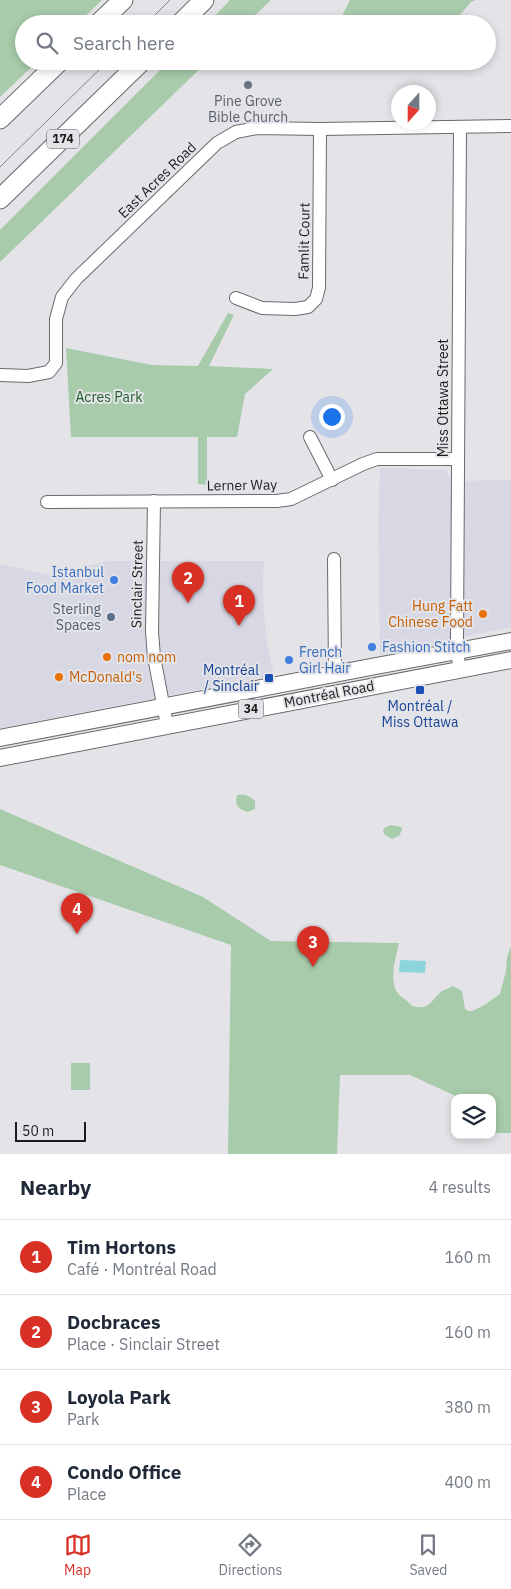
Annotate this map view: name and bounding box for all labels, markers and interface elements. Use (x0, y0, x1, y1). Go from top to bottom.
search box (15, 15, 496, 70)
icon: search (33, 29, 61, 57)
text: Search here (73, 31, 175, 55)
marker: Pine Grove Bible Church (242, 79, 254, 91)
north arrow (391, 85, 436, 130)
place label: Pine Grove Bible Church (208, 92, 288, 126)
road number: 174 (47, 130, 79, 148)
street label: East Acres Road (114, 138, 200, 222)
street label: Famlit Court (294, 202, 314, 280)
street label: Miss Ottawa Street (434, 339, 452, 457)
park label: Acres Park (75, 388, 143, 406)
your location (319, 404, 345, 430)
street label: Lerner Way (207, 475, 277, 495)
street label: Sinclair Street (127, 540, 147, 628)
pin: 2 (172, 562, 204, 603)
place label: Istanbul Food Market (26, 563, 104, 597)
marker: Istanbul Food Market (108, 574, 120, 586)
pin: 1 (223, 585, 255, 626)
place label: Hung Fatt Chinese Food (388, 597, 473, 631)
place label: Sterling Spaces (53, 600, 102, 634)
marker: Hung Fatt Chinese Food (477, 608, 489, 620)
marker: Sterling Spaces (105, 611, 117, 623)
place label: Fashion Stitch (382, 638, 471, 656)
marker: Fashion Stitch (366, 641, 378, 653)
place label: French Girl Hair (299, 643, 351, 677)
place label: nom nom (117, 648, 176, 666)
marker: nom nom (101, 651, 113, 663)
marker: French Girl Hair (283, 654, 295, 666)
place label: Montréal / Sinclair (203, 661, 259, 695)
place label: McDonald's (69, 668, 142, 686)
marker: McDonald's (53, 671, 65, 683)
marker: Montréal / Sinclair (263, 672, 275, 684)
street label: Montréal Road (282, 676, 376, 712)
marker: Montréal / Miss Ottawa (414, 684, 426, 696)
place label: Montréal / Miss Ottawa (382, 697, 459, 731)
road number: 34 (238, 700, 264, 719)
pin: 4 (61, 893, 93, 934)
pin: 3 (297, 926, 329, 967)
map controls (451, 1094, 496, 1139)
button: layers (451, 1094, 496, 1139)
scale bar (15, 1119, 86, 1142)
text: 50 m (22, 1122, 54, 1140)
text: Nearby (20, 1173, 91, 1201)
text: 4 results (428, 1177, 491, 1197)
text: Tim Hortons (67, 1235, 176, 1259)
text: 1 (31, 1247, 41, 1267)
text: 160 m (444, 1247, 491, 1267)
text: Café · Montréal Road (67, 1259, 217, 1279)
text: Docbraces (67, 1310, 161, 1334)
text: 2 (31, 1322, 41, 1342)
text: 160 m (444, 1322, 491, 1342)
text: Place · Sinclair Street (67, 1334, 220, 1354)
text: Loyola Park (67, 1385, 171, 1409)
text: 3 (31, 1397, 41, 1417)
text: 380 m (444, 1397, 491, 1417)
text: Park (67, 1409, 99, 1429)
text: Condo Office (67, 1460, 181, 1484)
text: 4 (31, 1472, 41, 1492)
text: 400 m (444, 1472, 491, 1492)
text: Place (67, 1484, 106, 1504)
tab: Map (64, 1531, 92, 1579)
tab: Directions (219, 1531, 282, 1579)
tab: Saved (409, 1531, 447, 1579)

